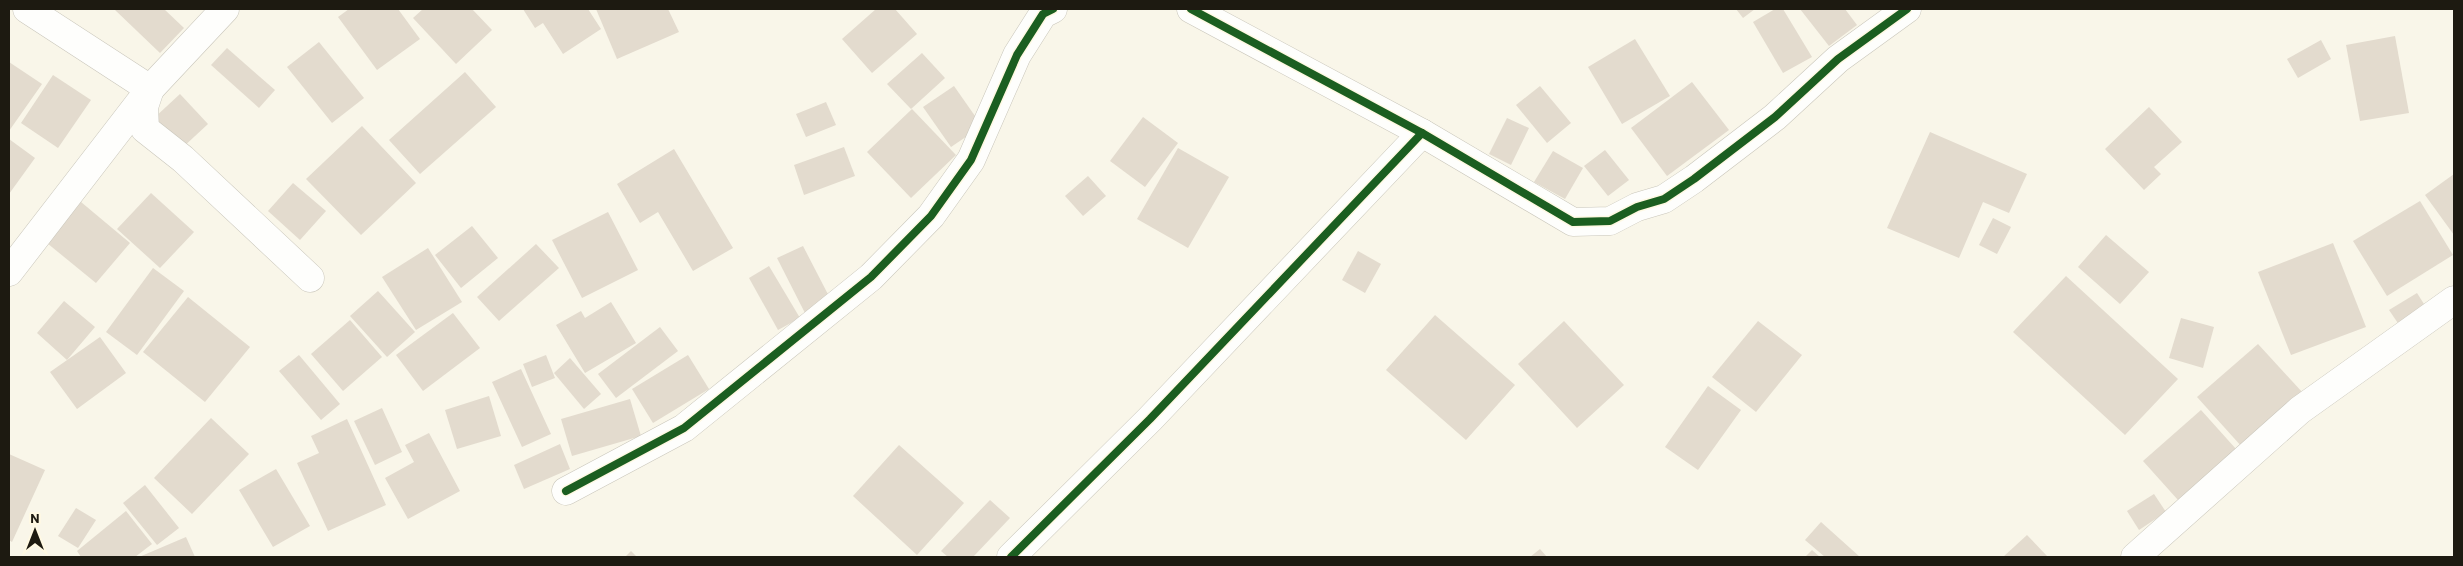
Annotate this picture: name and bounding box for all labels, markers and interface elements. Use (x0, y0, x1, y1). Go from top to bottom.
north arrow (10, 506, 60, 556)
text: N (30, 509, 40, 526)

